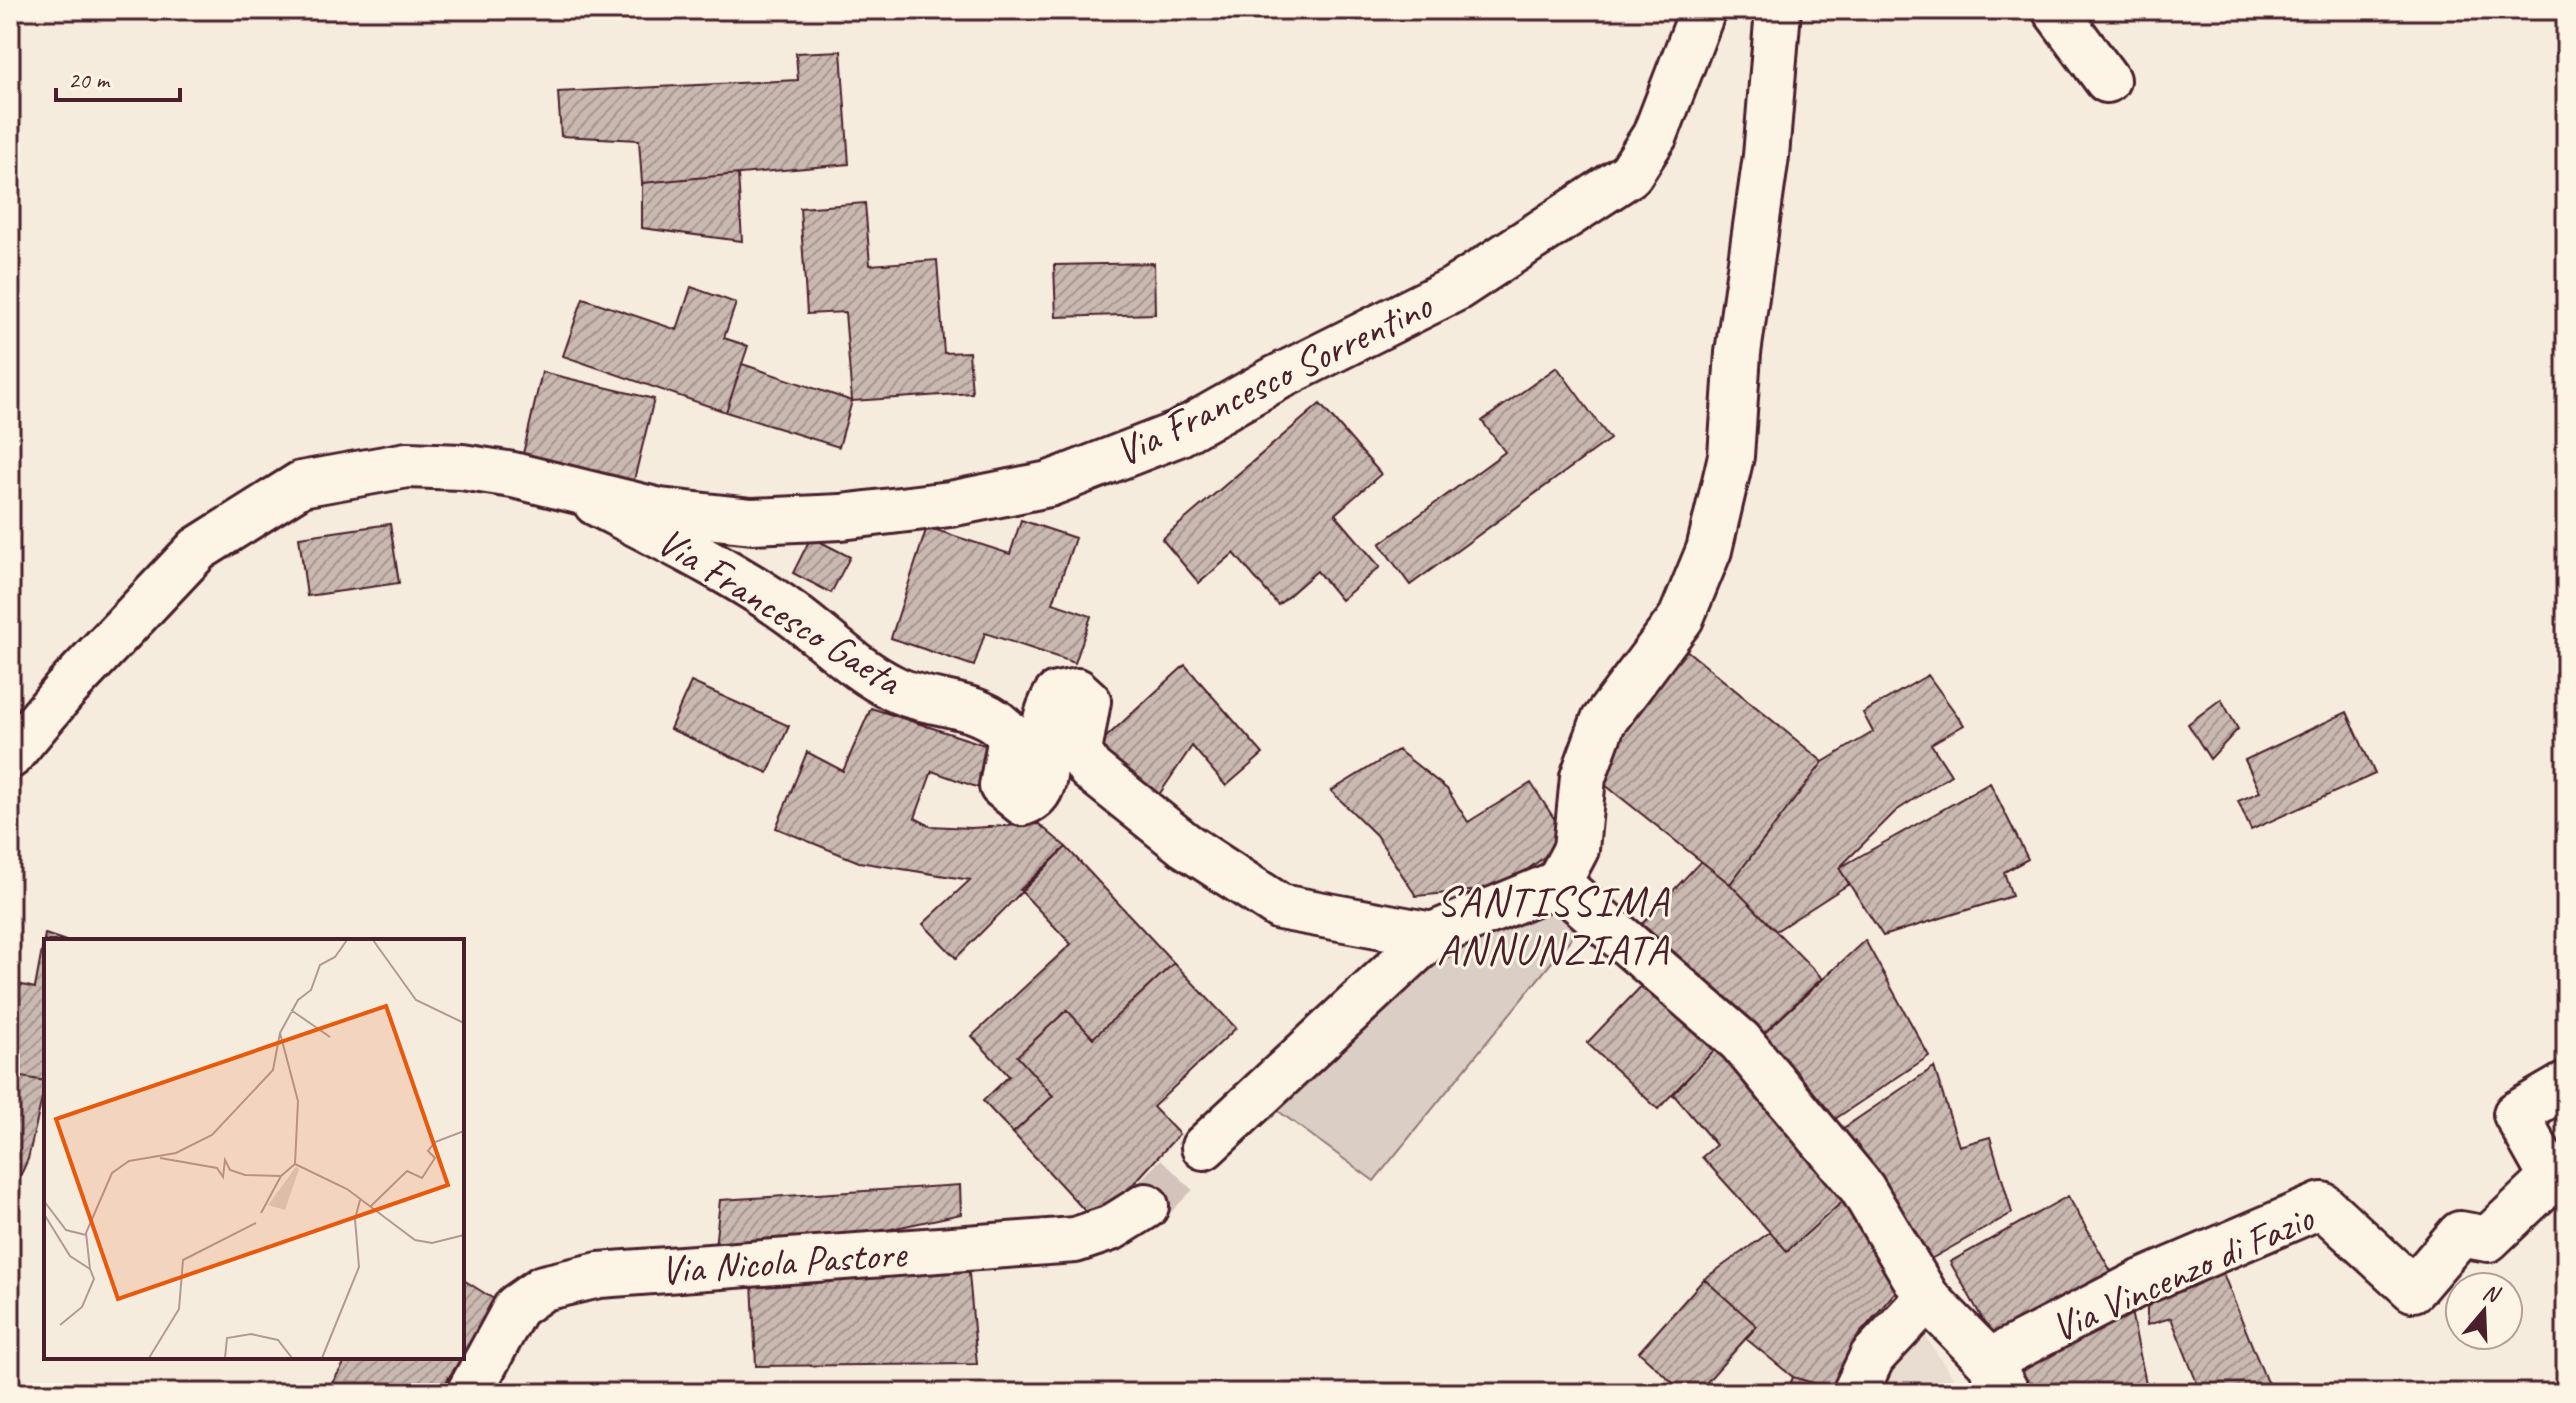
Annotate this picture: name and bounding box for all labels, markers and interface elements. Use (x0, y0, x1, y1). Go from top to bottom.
scale bar (56, 52, 180, 102)
text: 20 m (68, 65, 111, 95)
street label: Via Francesco Sorrentino (1107, 280, 1441, 477)
street label: Via Francesco Gaeta (648, 516, 912, 707)
district label: SANTISSIMA ANNUNZIATA (1436, 875, 1670, 976)
inset map (44, 939, 464, 1359)
street label: Via Vincenzo di Fazio (2044, 1192, 2322, 1353)
street label: Via Nicola Pastore (659, 1228, 910, 1296)
north arrow (2444, 1271, 2524, 1351)
text: N (2479, 1278, 2504, 1310)

